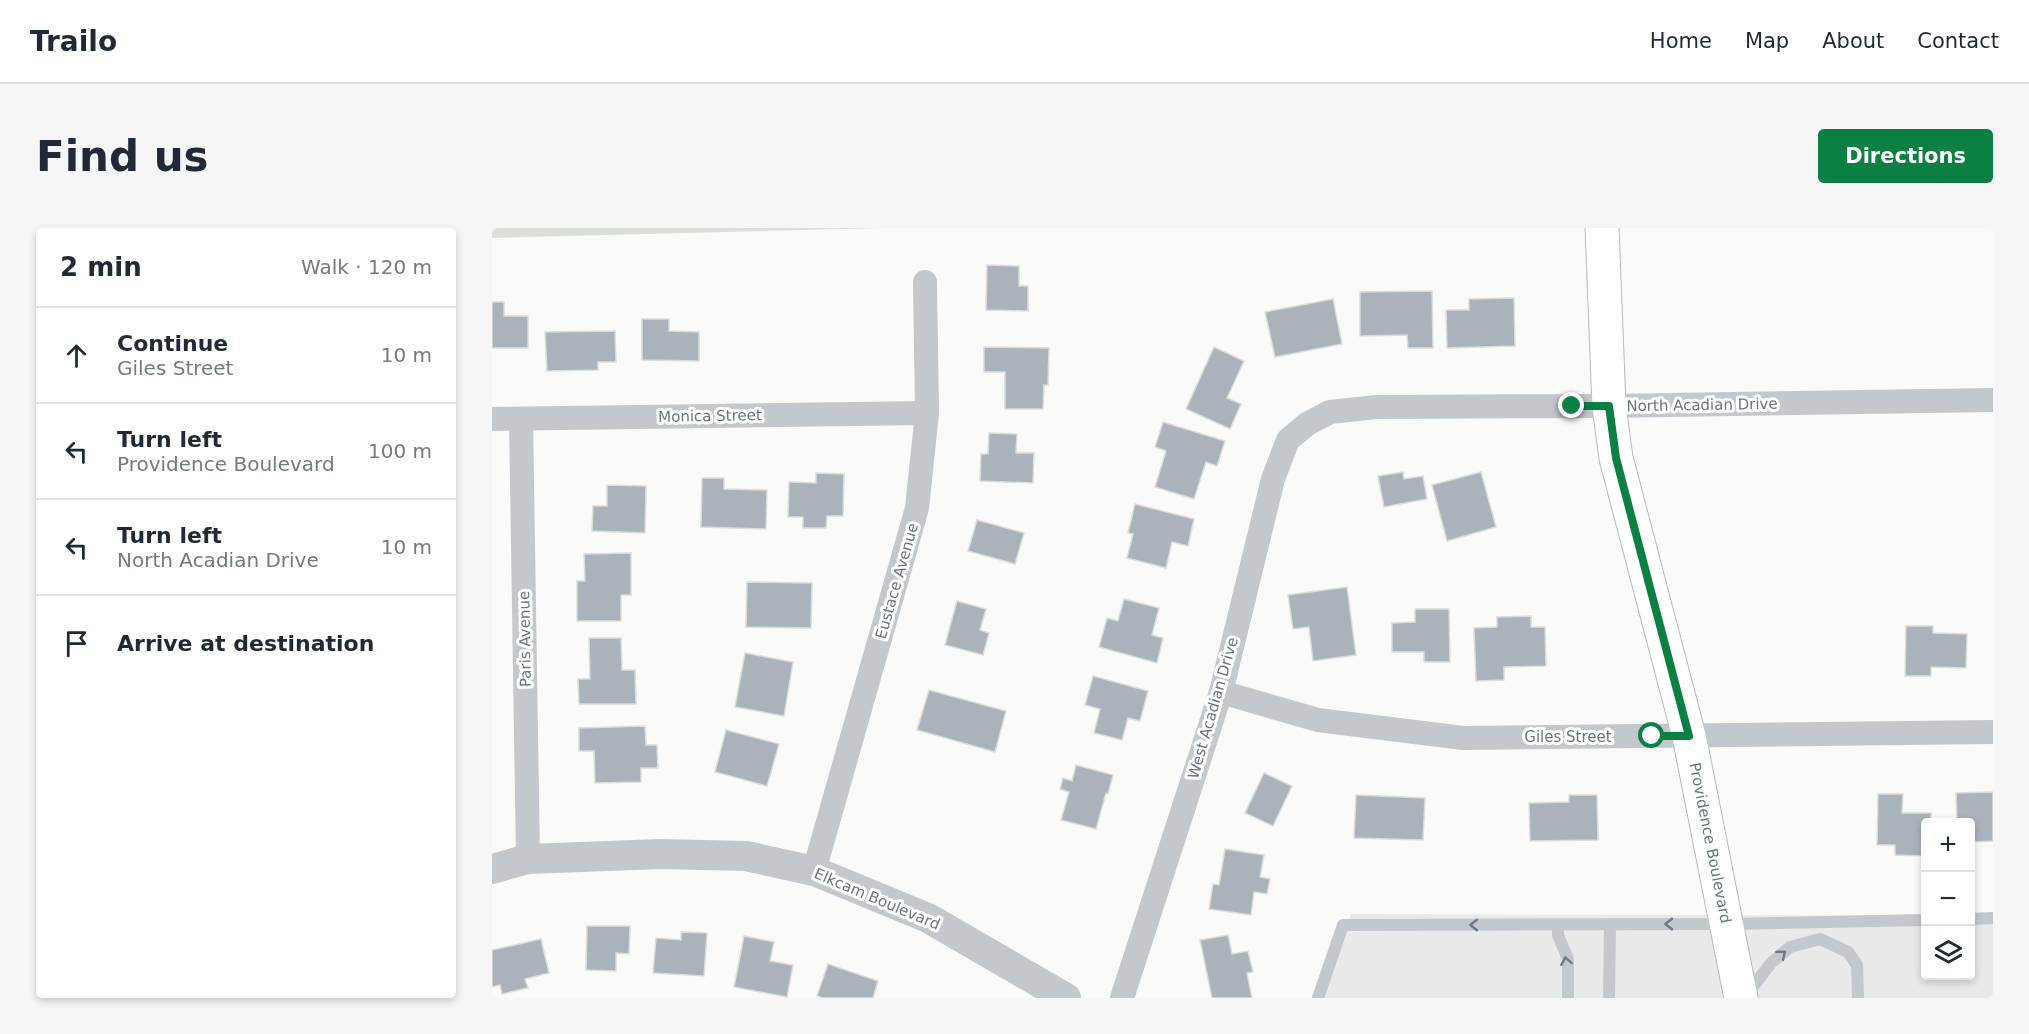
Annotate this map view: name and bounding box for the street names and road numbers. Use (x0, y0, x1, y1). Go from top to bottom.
street label: North Acadian Drive (1626, 395, 1778, 415)
street label: Monica Street (658, 406, 762, 426)
street label: Eustace Avenue (872, 521, 922, 641)
street label: Paris Avenue (515, 591, 535, 687)
street label: West Acadian Drive (1184, 635, 1242, 781)
street label: Giles Street (1524, 728, 1612, 746)
street label: Providence Boulevard (1685, 761, 1735, 925)
street label: Elkcam Boulevard (811, 864, 943, 934)

